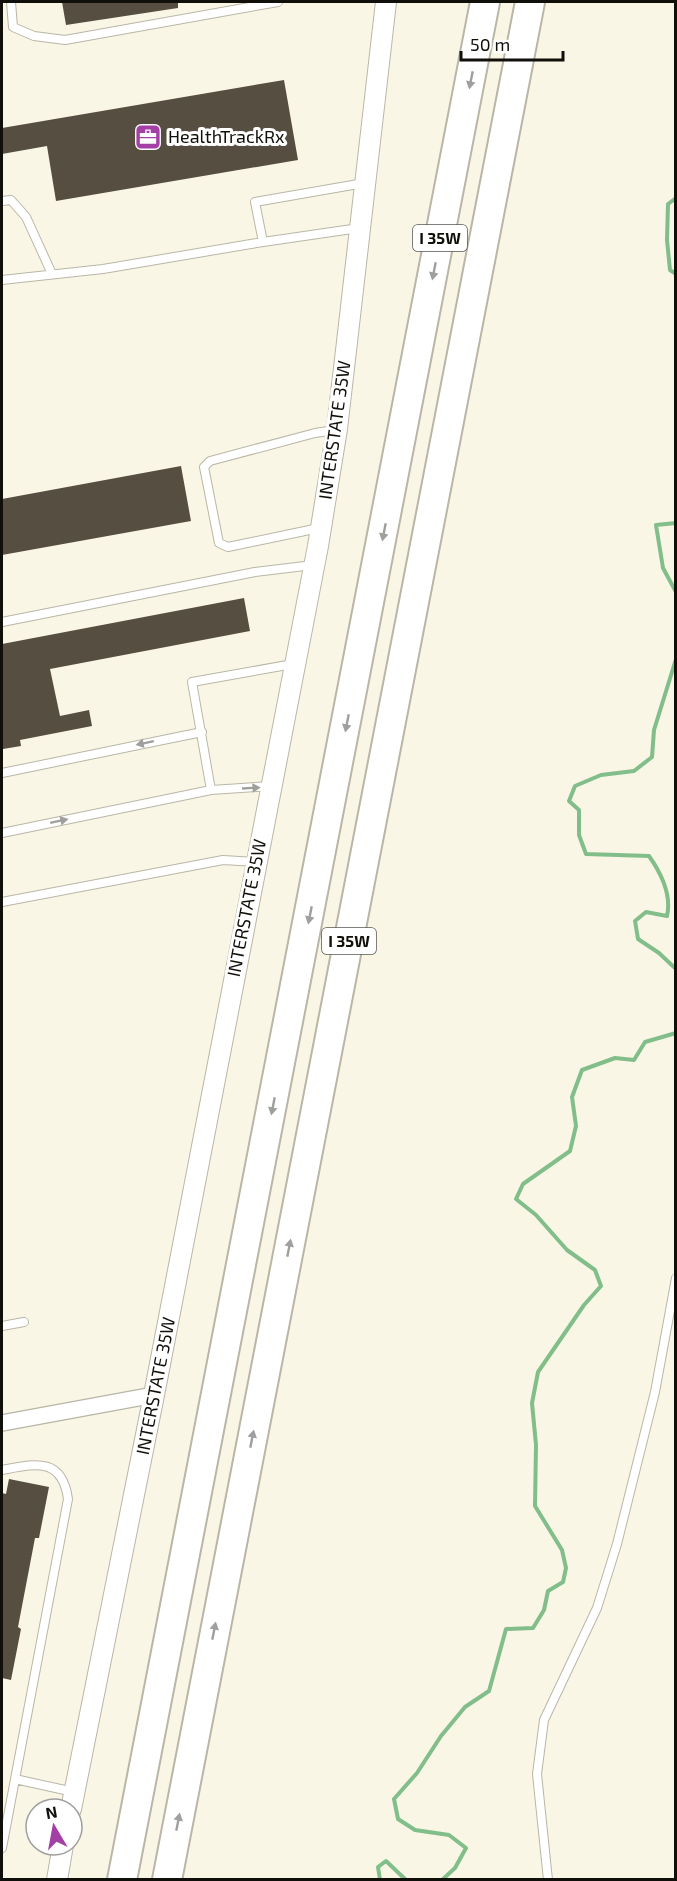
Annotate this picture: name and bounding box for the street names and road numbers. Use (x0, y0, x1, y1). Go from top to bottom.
road number: I 35W (413, 225, 467, 251)
street label: INTERSTATE 35W (313, 359, 355, 501)
street label: INTERSTATE 35W (222, 837, 270, 979)
road number: I 35W (322, 928, 376, 954)
street label: INTERSTATE 35W (131, 1315, 179, 1457)

